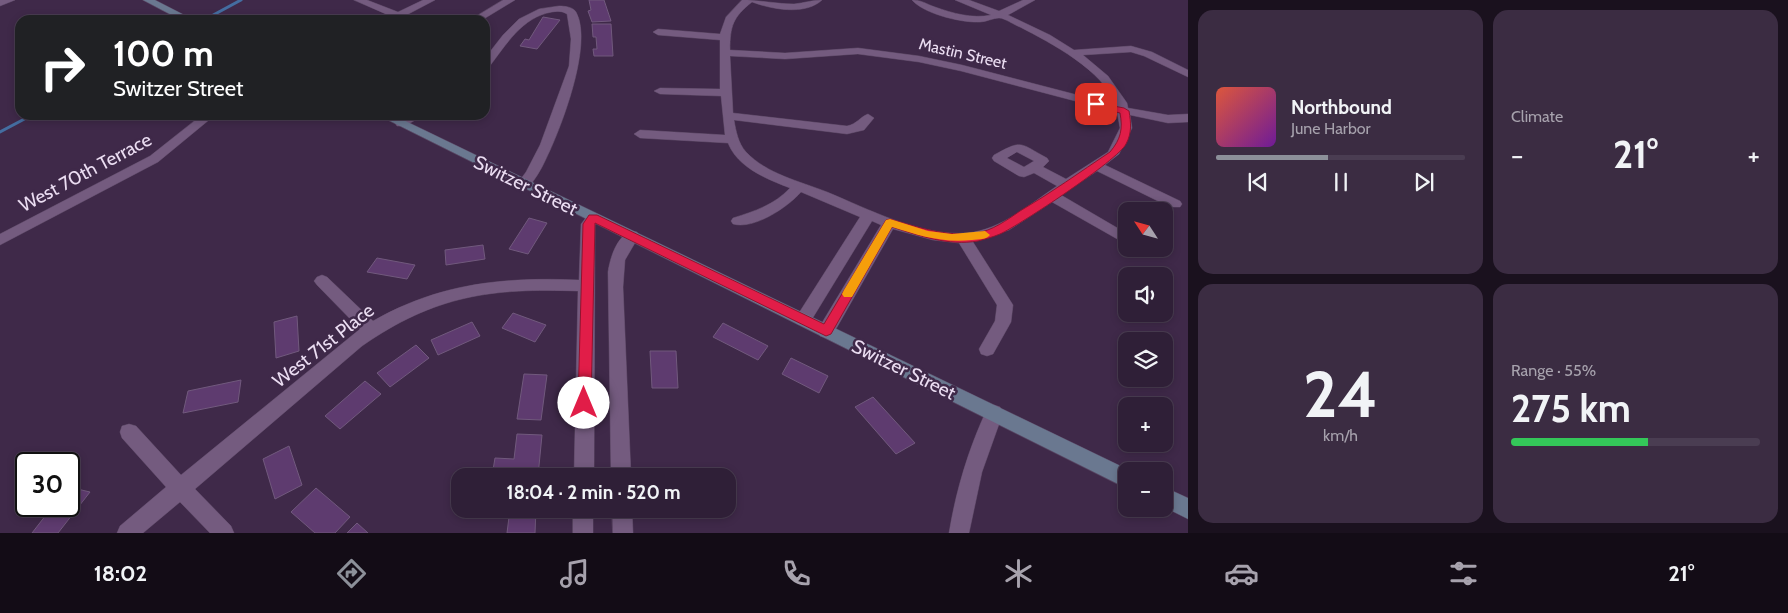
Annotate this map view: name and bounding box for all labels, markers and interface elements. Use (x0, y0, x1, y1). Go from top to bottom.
text: 100 m (113, 32, 214, 75)
street label: Mastin Street (917, 34, 1009, 73)
icon: right (30, 35, 95, 100)
text: Switzer Street (113, 75, 243, 102)
pin (1075, 83, 1117, 125)
icon: arrive (1082, 90, 1110, 118)
text: Northbound (1291, 96, 1392, 119)
text: Climate (1511, 107, 1563, 126)
text: June Harbor (1291, 119, 1371, 138)
street label: West 70th Terrace (15, 128, 156, 217)
text: 21° (1613, 131, 1658, 178)
text: − (1511, 138, 1523, 172)
text: + (1748, 138, 1760, 172)
street label: Switzer Street (470, 150, 582, 221)
icon: previous (1244, 168, 1272, 196)
icon: pause (1327, 168, 1355, 196)
icon: next (1410, 168, 1438, 196)
north arrow (1118, 202, 1172, 258)
map controls (1118, 202, 1173, 517)
button: sound (1118, 267, 1173, 322)
street label: West 71st Place (268, 298, 379, 392)
button: layers (1118, 332, 1173, 387)
street label: Switzer Street (848, 334, 960, 405)
text: 24 (1303, 354, 1378, 433)
text: Range · 55% (1511, 361, 1596, 380)
position arrow (557, 376, 609, 428)
text: 275 km (1511, 385, 1631, 432)
button: + (1118, 397, 1173, 452)
text: km/h (1323, 426, 1358, 445)
speed limit sign: 30 (15, 452, 80, 517)
button: − (1118, 462, 1173, 517)
text: 18:04 · 2 min · 520 m (506, 481, 681, 504)
icon: directions (334, 556, 369, 591)
icon: music (557, 556, 592, 591)
icon: phone (779, 556, 814, 591)
icon: climate (1001, 556, 1036, 591)
icon: car (1224, 556, 1259, 591)
icon: filters (1446, 556, 1481, 591)
text: 18:02 (94, 560, 147, 587)
text: 21° (1668, 560, 1694, 587)

